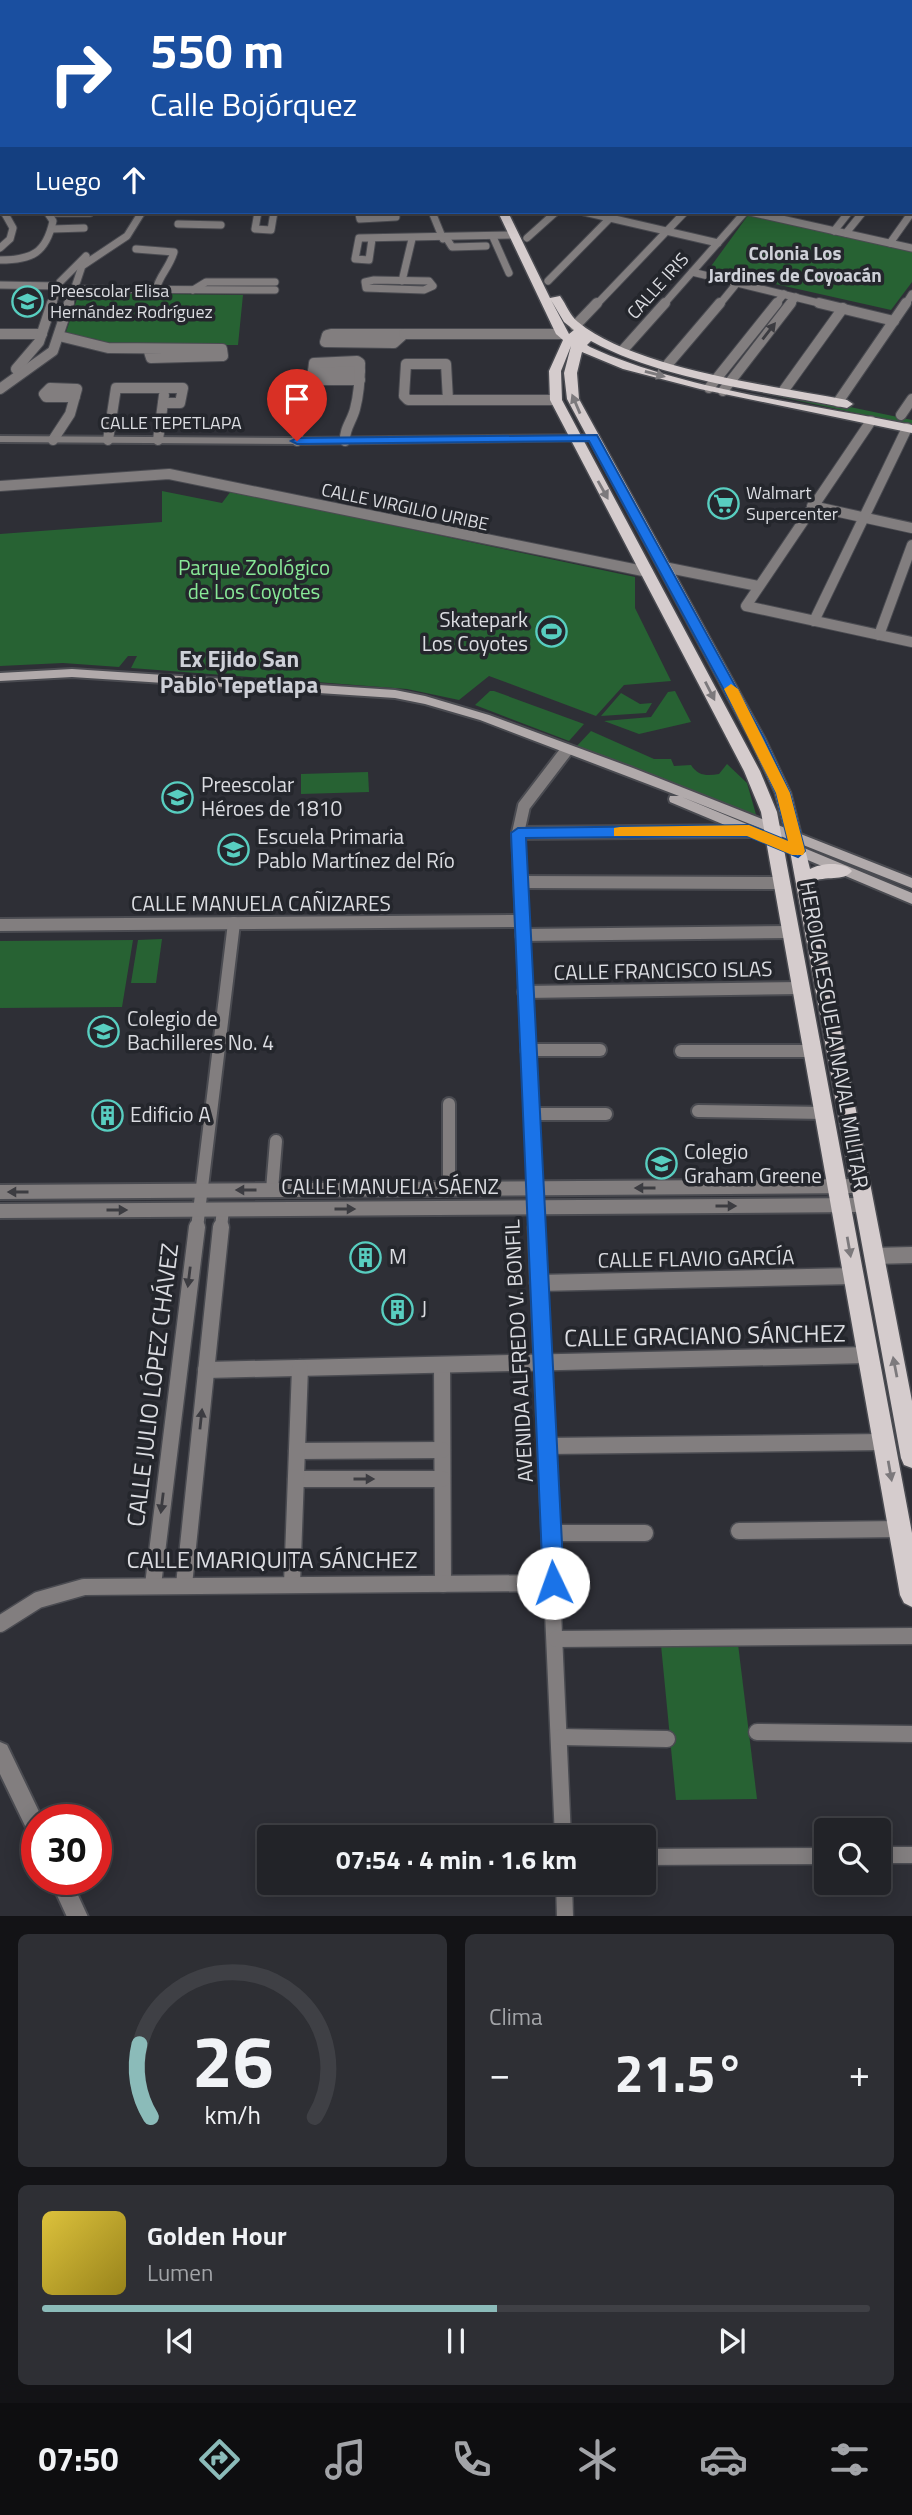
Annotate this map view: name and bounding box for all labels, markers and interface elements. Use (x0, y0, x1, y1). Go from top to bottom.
text: 550 m (150, 12, 284, 87)
icon: right (35, 28, 126, 119)
text: Calle Bojórquez (150, 80, 357, 128)
text: Luego (35, 161, 101, 200)
icon: ahead (115, 161, 153, 199)
district label: Colonia Los Jardines de Coyoacán (708, 238, 882, 289)
street label: CALLE IRIS (620, 246, 695, 325)
place label: Preescolar Elisa Hernández Rodríguez (50, 277, 213, 325)
school or university icon: Preescolar Elisa Hernández Rodríguez (10, 284, 44, 318)
one-way arrow (762, 322, 777, 340)
pin (267, 369, 327, 441)
one-way arrow (644, 369, 666, 380)
icon: arrive (278, 380, 316, 418)
one-way arrow (570, 394, 582, 414)
street label: CALLE TEPETLAPA (100, 409, 242, 436)
street label: CALLE VIRGILIO URIBE (319, 476, 491, 537)
place label: Walmart Supercenter (746, 479, 838, 527)
one-way arrow (597, 481, 609, 500)
supermarket icon: Walmart Supercenter (706, 486, 740, 520)
park label: Parque Zoológico de Los Coyotes (178, 551, 330, 607)
place label: Skatepark Los Coyotes (422, 603, 528, 659)
sports icon: Skatepark Los Coyotes (534, 615, 568, 649)
district label: Ex Ejido San Pablo Tepetlapa (160, 641, 318, 702)
one-way arrow (705, 681, 716, 701)
place label: Preescolar Héroes de 1810 (201, 768, 342, 824)
school or university icon: Preescolar Héroes de 1810 (161, 780, 195, 814)
place label: Escuela Primaria Pablo Martínez del Río (257, 820, 455, 876)
school or university icon: Escuela Primaria Pablo Martínez del Río (217, 832, 251, 866)
street label: HEROICA ESCUELA NAVAL MILITAR (792, 879, 878, 1191)
street label: CALLE MANUELA CAÑIZARES (131, 887, 391, 919)
street label: CALLE FRANCISCO ISLAS (553, 952, 773, 988)
place label: Colegio de Bachilleres No. 4 (127, 1002, 274, 1058)
school or university icon: Colegio de Bachilleres No. 4 (87, 1014, 121, 1048)
building icon: Edificio A (90, 1098, 124, 1132)
place label: Edificio A (130, 1098, 211, 1130)
place label: Colegio Graham Greene (684, 1135, 822, 1191)
school or university icon: Colegio Graham Greene (644, 1147, 678, 1181)
street label: CALLE MANUELA SÁENZ (281, 1170, 499, 1202)
one-way arrow (633, 1182, 655, 1194)
one-way arrow (234, 1184, 256, 1196)
one-way arrow (7, 1186, 29, 1198)
one-way arrow (715, 1200, 737, 1212)
one-way arrow (334, 1203, 356, 1215)
one-way arrow (106, 1204, 128, 1216)
street label: AVENIDA ALFREDO V. BONFIL (495, 1219, 541, 1483)
one-way arrow (844, 1236, 855, 1258)
building icon: M (349, 1240, 383, 1274)
place label: M (389, 1240, 407, 1272)
street label: CALLE FLAVIO GARCÍA (597, 1240, 795, 1276)
street label: CALLE JULIO LÓPEZ CHÁVEZ (117, 1241, 187, 1529)
one-way arrow (183, 1267, 194, 1289)
building icon: J (381, 1292, 415, 1326)
place label: J (421, 1292, 427, 1324)
street label: CALLE GRACIANO SÁNCHEZ (564, 1315, 846, 1355)
one-way arrow (889, 1356, 900, 1378)
one-way arrow (196, 1408, 207, 1430)
one-way arrow (884, 1460, 895, 1482)
one-way arrow (353, 1473, 375, 1485)
one-way arrow (157, 1493, 168, 1515)
street label: CALLE MARIQUITA SÁNCHEZ (126, 1541, 418, 1577)
position arrow (516, 1546, 590, 1620)
speed limit sign: 30 (21, 1804, 112, 1895)
map controls (814, 1818, 891, 1895)
button: search (814, 1818, 891, 1895)
text: 07:54 · 4 min · 1.6 km (336, 1840, 577, 1879)
text: Clima (489, 1999, 543, 2034)
text: 26 (192, 2005, 273, 2115)
text: 21.5° (615, 2033, 744, 2112)
text: − (489, 2044, 510, 2102)
text: + (849, 2044, 870, 2102)
text: km/h (204, 2095, 261, 2133)
text: Golden Hour (147, 2216, 287, 2255)
text: Lumen (147, 2255, 213, 2290)
icon: previous (161, 2322, 199, 2360)
icon: pause (437, 2322, 475, 2360)
icon: next (713, 2322, 751, 2360)
text: 07:50 (38, 2435, 118, 2483)
icon: directions (195, 2435, 244, 2484)
icon: music (321, 2435, 370, 2484)
icon: phone (447, 2435, 496, 2484)
icon: climate (573, 2435, 622, 2484)
icon: car (699, 2435, 748, 2484)
icon: filters (825, 2435, 874, 2484)

